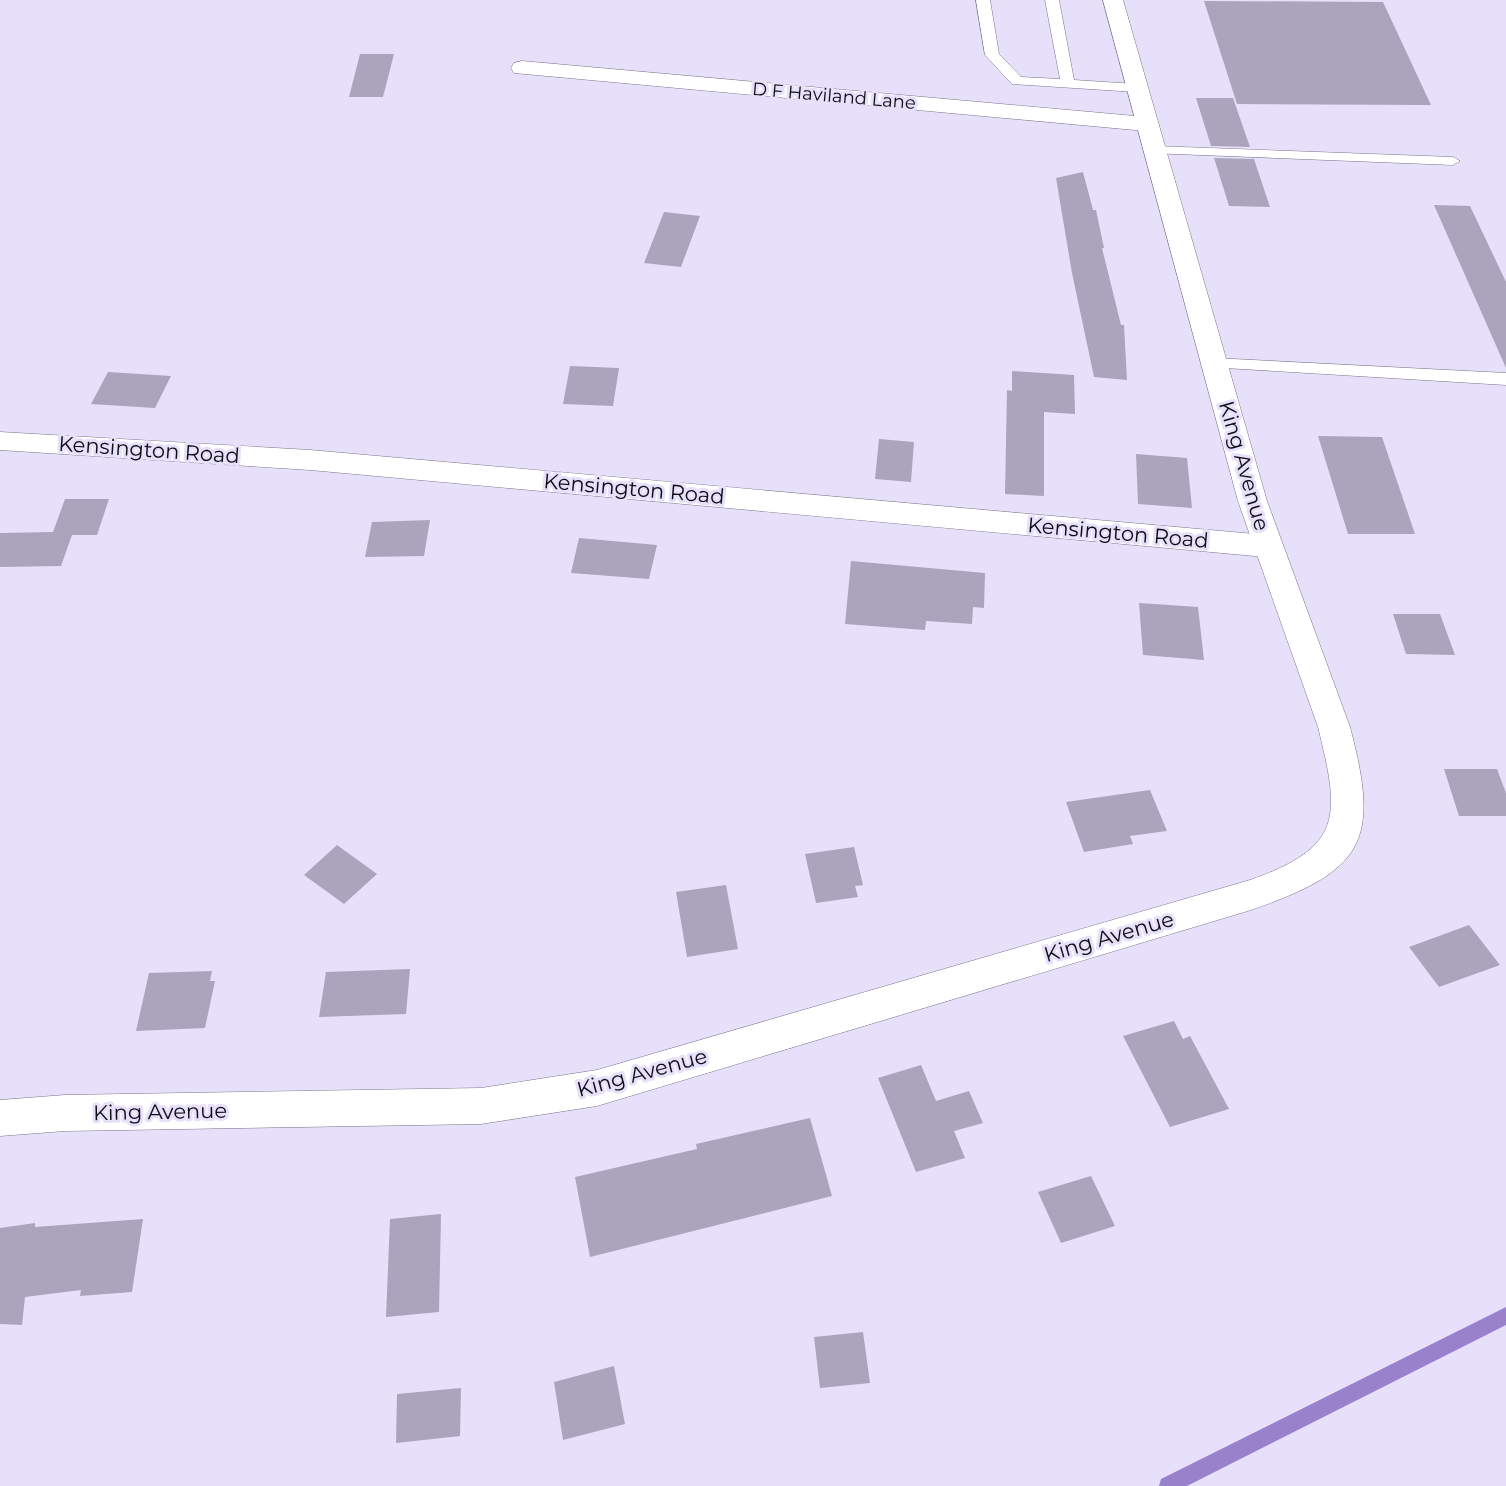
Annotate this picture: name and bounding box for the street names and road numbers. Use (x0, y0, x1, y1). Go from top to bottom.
street label: D F Haviland Lane (751, 78, 917, 114)
street label: King Avenue (1214, 398, 1275, 534)
street label: Kensington Road (58, 431, 241, 468)
street label: Kensington Road (542, 468, 726, 509)
street label: Kensington Road (1026, 512, 1210, 553)
street label: King Avenue (1041, 906, 1177, 967)
street label: King Avenue (574, 1043, 710, 1102)
street label: King Avenue (93, 1098, 227, 1125)

